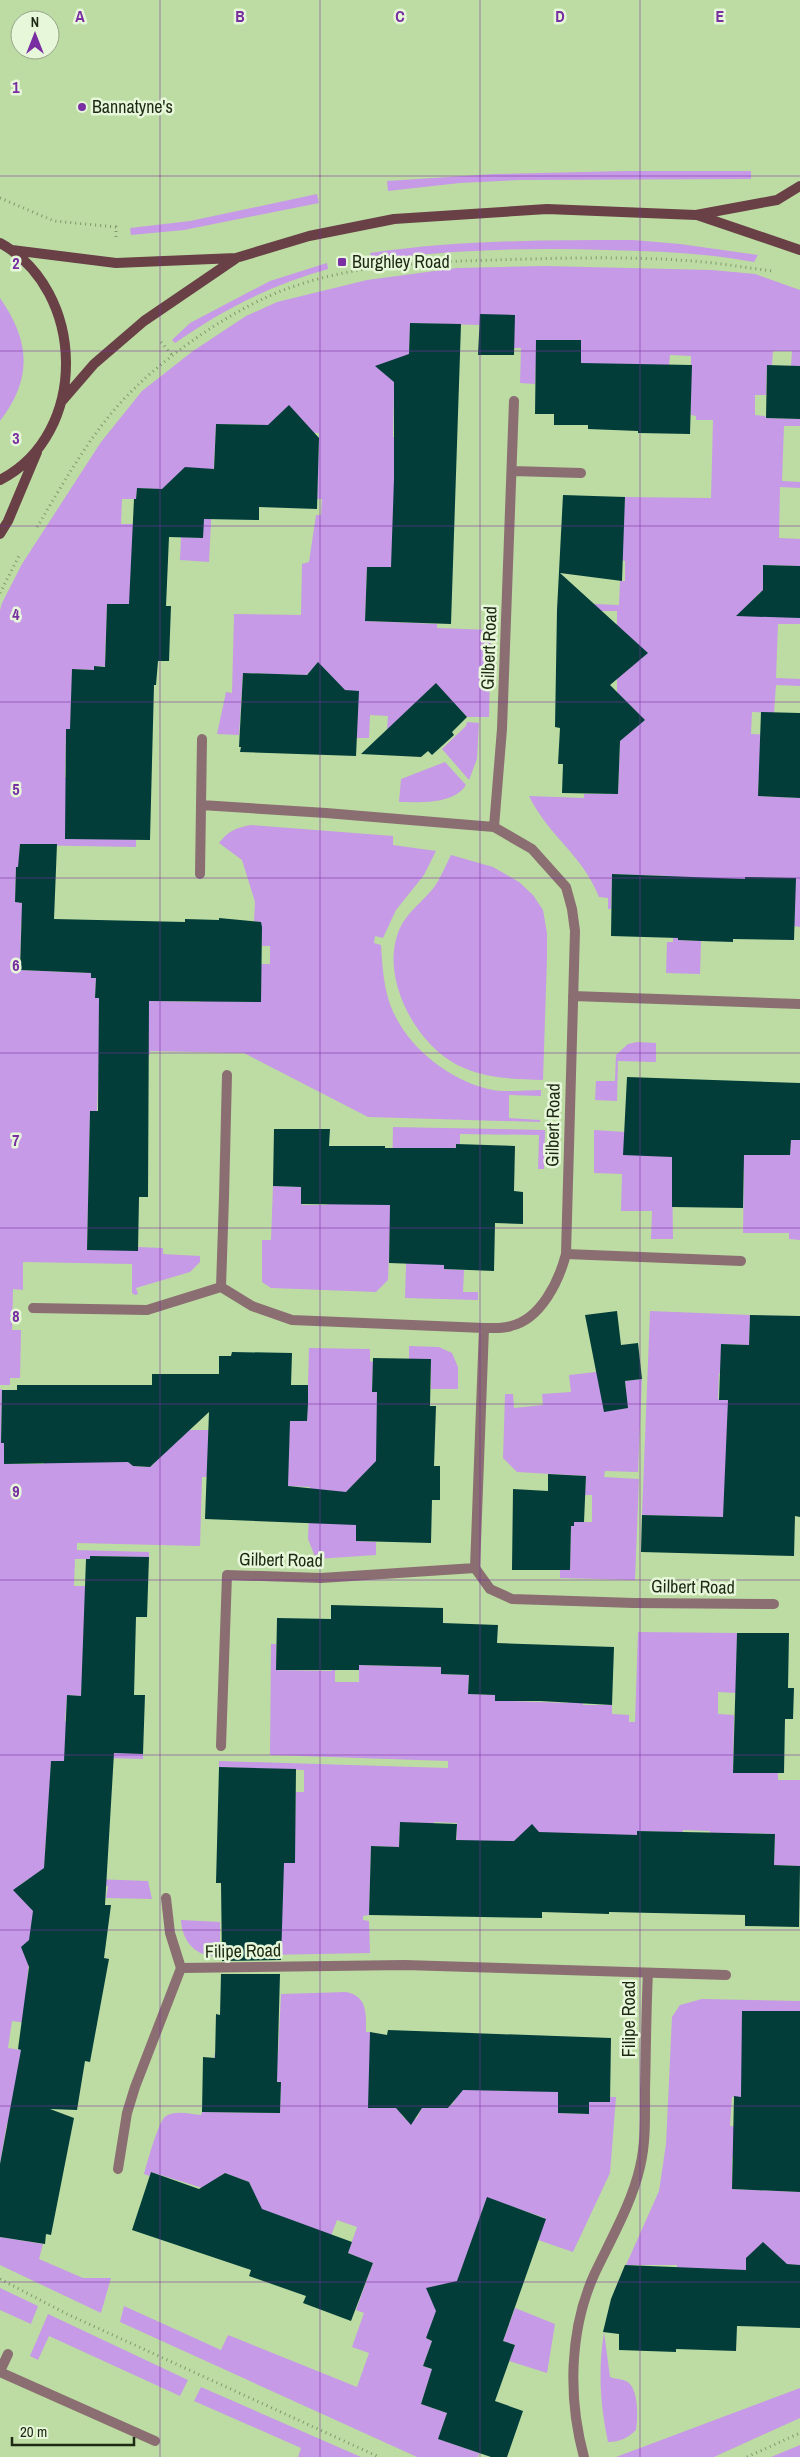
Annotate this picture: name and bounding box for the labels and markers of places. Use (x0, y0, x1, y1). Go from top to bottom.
place label: Bannatyne's (92, 94, 173, 119)
marker: Bannatyne's (76, 101, 88, 113)
place label: Burghley Road (352, 249, 450, 274)
marker: Burghley Road (336, 256, 348, 268)

